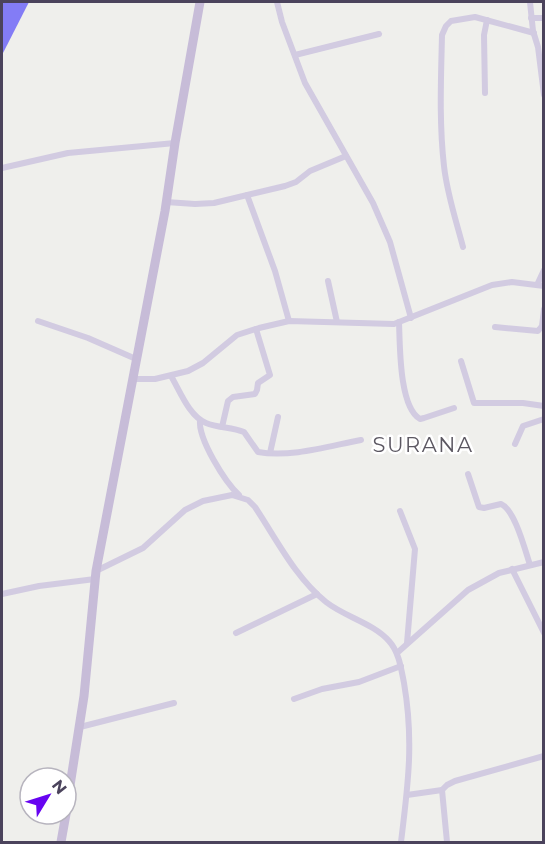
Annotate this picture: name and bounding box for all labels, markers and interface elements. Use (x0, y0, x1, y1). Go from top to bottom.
district label: SURANA (373, 432, 473, 457)
north arrow (18, 766, 78, 826)
text: N (48, 776, 71, 798)

